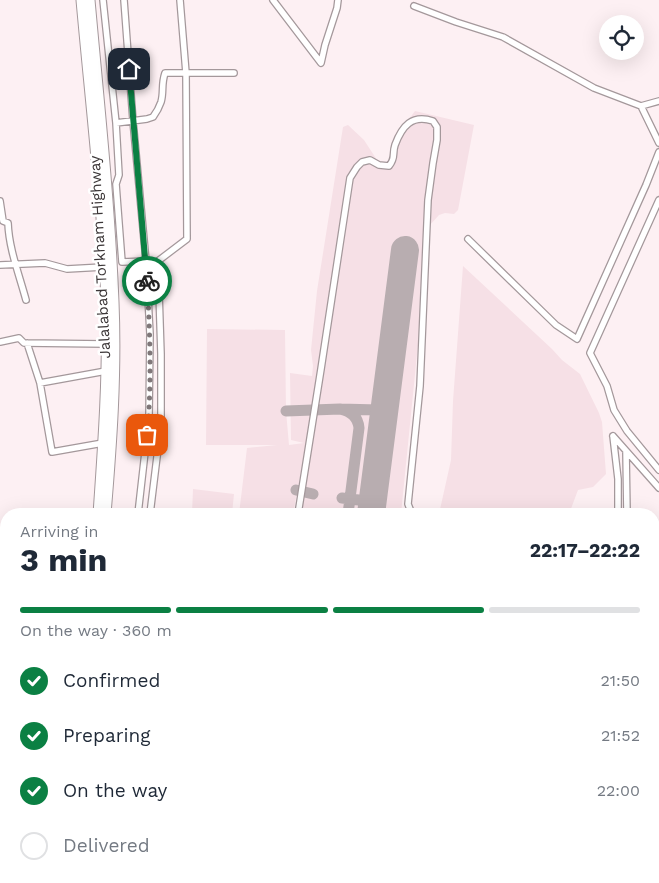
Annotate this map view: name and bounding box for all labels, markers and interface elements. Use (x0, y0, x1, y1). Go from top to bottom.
map controls (599, 15, 644, 60)
button: locate (599, 15, 644, 60)
pin (108, 48, 150, 90)
icon: home (115, 55, 143, 83)
street label: Jalalabad Torkham Highway (86, 155, 114, 359)
courier (122, 256, 172, 306)
icon: bike (133, 267, 161, 295)
pin (126, 414, 168, 456)
icon: bag (133, 421, 161, 449)
text: Arriving in (20, 522, 98, 541)
text: 22:17–22:22 (530, 539, 640, 562)
text: 3 min (20, 541, 107, 579)
text: On the way · 360 m (20, 621, 172, 640)
icon: check (20, 667, 48, 695)
text: Confirmed (63, 669, 160, 692)
text: 21:50 (600, 671, 640, 690)
icon: check (20, 722, 48, 750)
text: Preparing (63, 724, 150, 747)
text: 21:52 (601, 726, 640, 745)
icon: check (20, 777, 48, 805)
text: On the way (63, 779, 167, 802)
text: 22:00 (597, 781, 640, 800)
text: Delivered (63, 834, 150, 857)

